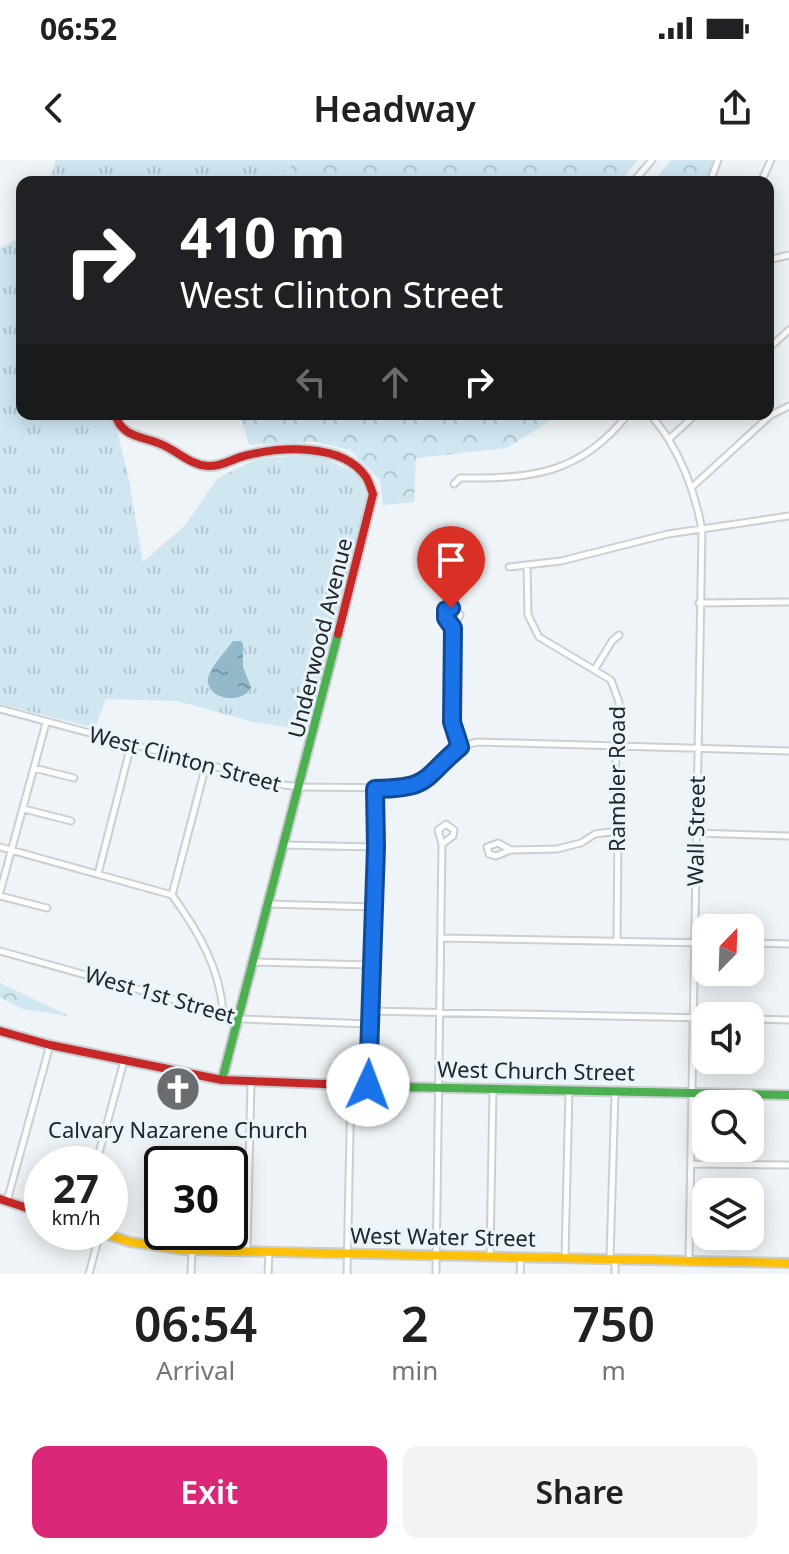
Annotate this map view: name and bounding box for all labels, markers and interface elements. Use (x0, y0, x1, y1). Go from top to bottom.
text: 06:52 (40, 8, 117, 49)
text: Headway (313, 84, 476, 133)
icon: back (32, 86, 76, 130)
icon: share (713, 86, 757, 130)
text: 410 m (180, 198, 345, 274)
icon: right (48, 208, 152, 312)
text: West Clinton Street (180, 270, 503, 319)
icon: left (289, 360, 333, 404)
icon: ahead (373, 360, 417, 404)
icon: right (457, 360, 501, 404)
pin (417, 526, 485, 608)
street label: Underwood Avenue (280, 535, 358, 741)
icon: arrive (429, 538, 473, 582)
street label: Rambler Road (601, 706, 631, 852)
street label: West Clinton Street (86, 718, 285, 798)
street label: Wall Street (679, 775, 711, 887)
north arrow (692, 914, 764, 986)
map controls (692, 914, 764, 1250)
street label: West 1st Street (82, 958, 239, 1030)
button: sound (692, 1002, 764, 1074)
position arrow (326, 1043, 410, 1127)
street label: West Church Street (437, 1053, 635, 1087)
church icon: Calvary Nazarene Church (154, 1065, 202, 1113)
button: search (692, 1090, 764, 1162)
place label: Calvary Nazarene Church (48, 1114, 308, 1144)
speed limit sign: 30 (144, 1146, 248, 1250)
text: 27 (53, 1160, 99, 1215)
button: layers (692, 1178, 764, 1250)
text: km/h (51, 1204, 101, 1231)
street label: West Water Street (350, 1219, 536, 1253)
text: 06:54 (134, 1291, 257, 1356)
text: 2 (401, 1291, 429, 1356)
text: 750 (573, 1291, 655, 1356)
text: Arrival (156, 1352, 235, 1388)
text: min (391, 1352, 438, 1388)
text: m (602, 1352, 626, 1388)
button: Exit (32, 1446, 387, 1538)
button: Share (403, 1446, 757, 1538)

